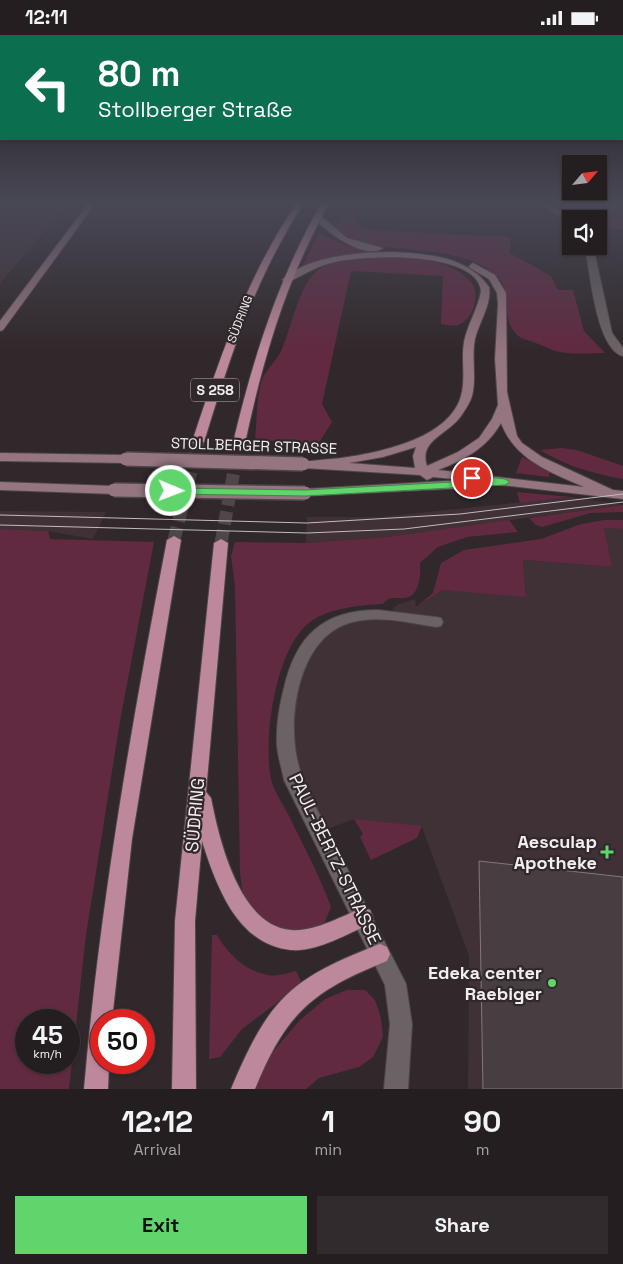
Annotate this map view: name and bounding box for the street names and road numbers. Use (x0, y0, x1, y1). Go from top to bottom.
street label: SÜDRING (224, 293, 256, 345)
road number: S 258 (191, 379, 239, 401)
street label: STOLLBERGER STRASSE (171, 433, 337, 458)
street label: PAUL-BERTZ-STRASSE (284, 769, 387, 948)
street label: SÜDRING (180, 777, 209, 853)

